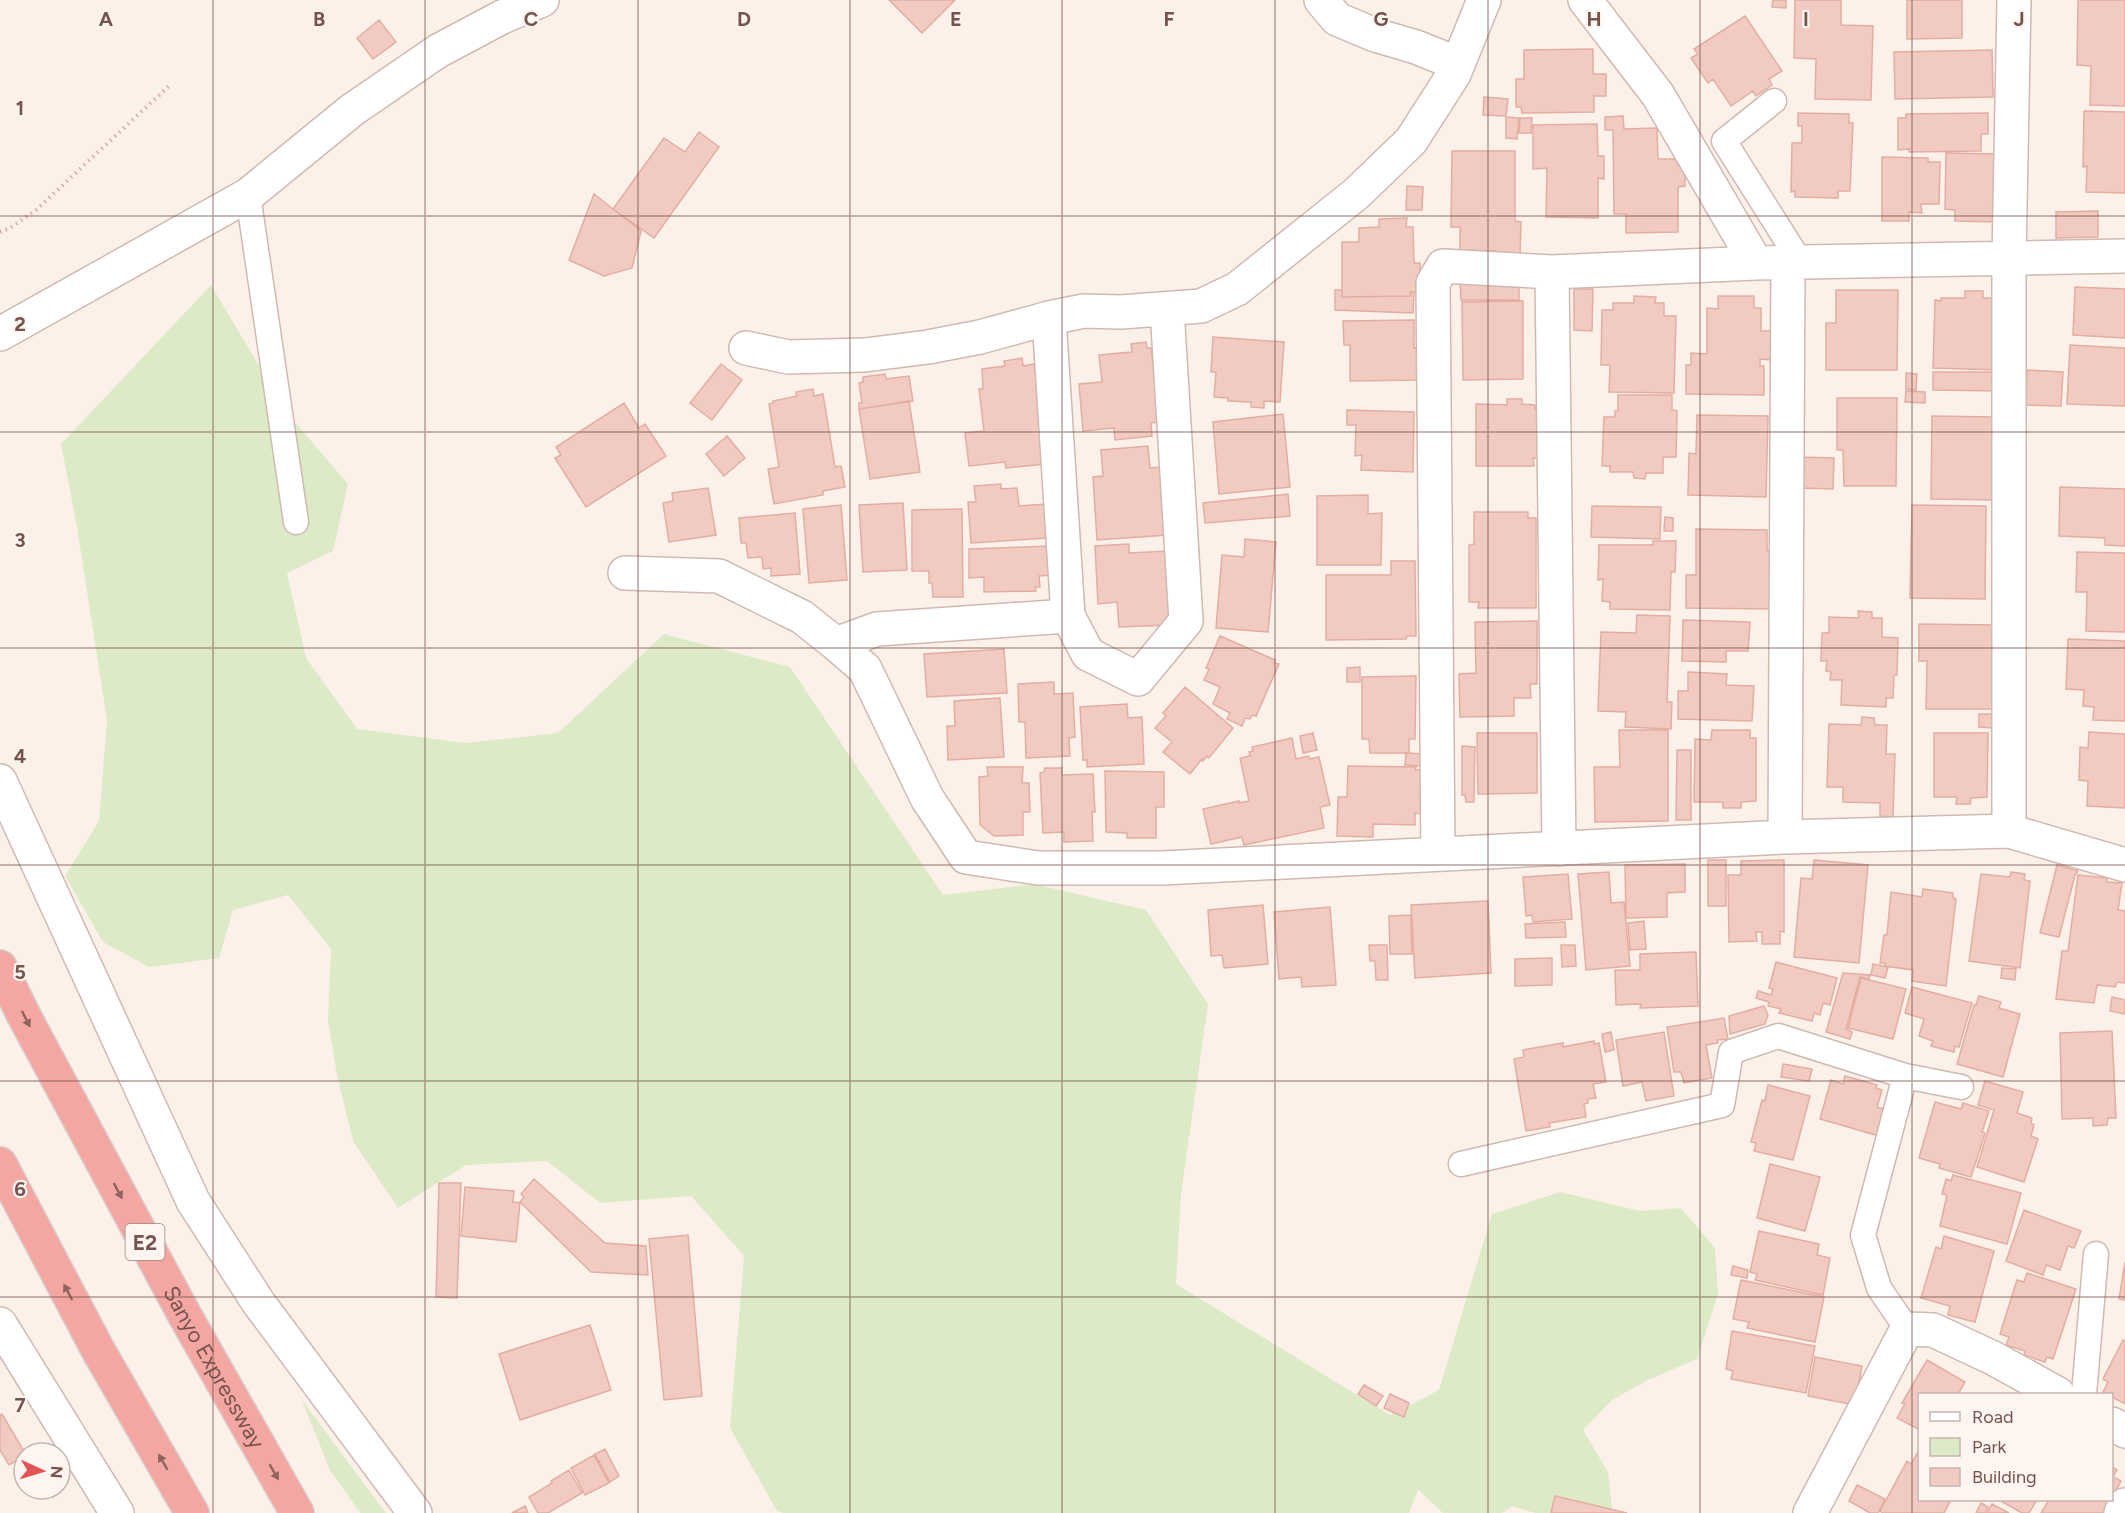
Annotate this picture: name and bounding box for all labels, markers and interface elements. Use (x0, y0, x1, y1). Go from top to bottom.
text: A (99, 7, 114, 31)
text: B (313, 7, 325, 31)
text: C (524, 7, 538, 31)
text: D (737, 7, 751, 31)
text: E (950, 7, 962, 31)
text: F (1163, 7, 1175, 31)
text: G (1374, 7, 1389, 31)
text: H (1587, 7, 1602, 31)
text: I (1803, 7, 1809, 31)
text: J (2013, 7, 2025, 31)
text: 1 (16, 96, 24, 120)
text: 2 (14, 312, 26, 336)
text: 3 (14, 528, 26, 552)
text: 4 (14, 744, 27, 768)
text: 5 (14, 960, 26, 984)
one-way arrow (21, 1011, 31, 1028)
text: 6 (14, 1177, 26, 1201)
one-way arrow (113, 1183, 123, 1200)
road number: E2 (126, 1224, 164, 1260)
street label: Sanyo Expressway (158, 1281, 271, 1454)
one-way arrow (63, 1283, 73, 1300)
text: 7 (14, 1393, 26, 1417)
legend (1918, 1393, 2113, 1501)
text: Road (1972, 1406, 2013, 1428)
text: Park (1972, 1436, 2007, 1458)
north arrow (12, 1441, 72, 1501)
one-way arrow (158, 1453, 168, 1470)
one-way arrow (269, 1463, 279, 1480)
text: N (47, 1465, 66, 1479)
text: Building (1972, 1466, 2037, 1488)

